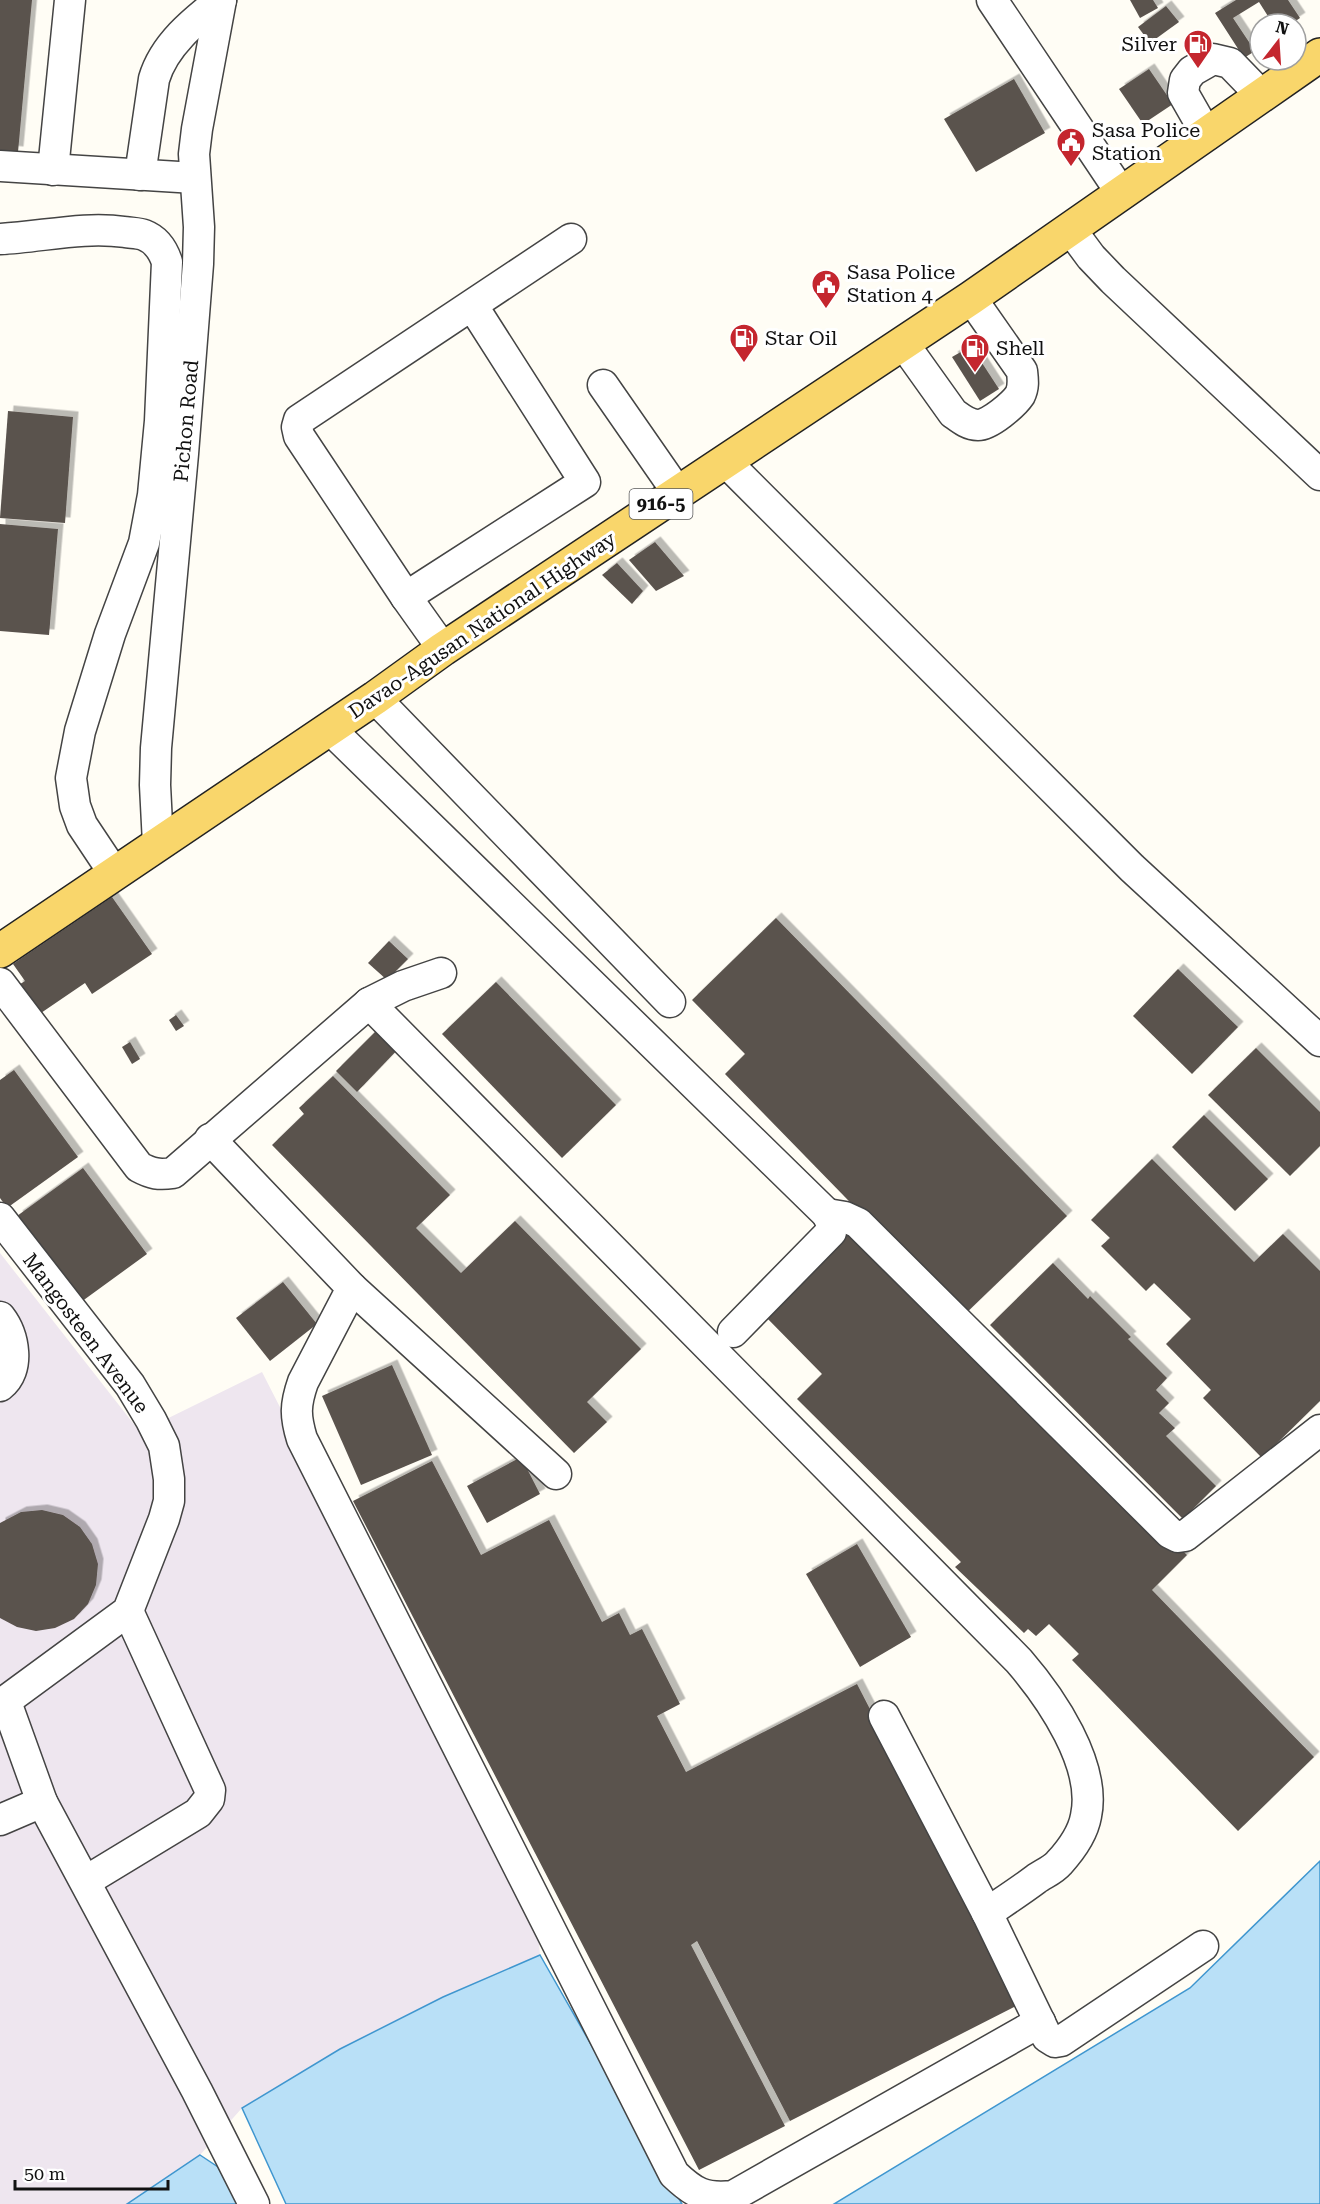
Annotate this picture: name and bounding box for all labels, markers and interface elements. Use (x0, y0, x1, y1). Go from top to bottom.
north arrow (1248, 12, 1308, 72)
text: N (1274, 17, 1291, 39)
fuel station icon: Silver (1182, 28, 1214, 70)
place label: Silver (1122, 32, 1177, 56)
place label: Sasa Police Station (1092, 118, 1200, 165)
public building icon: Sasa Police Station (1055, 126, 1087, 168)
place label: Sasa Police Station 4 (847, 260, 955, 307)
public building icon: Sasa Police Station 4 (810, 268, 842, 310)
fuel station icon: Star Oil (728, 322, 760, 364)
place label: Star Oil (765, 326, 837, 350)
fuel station icon: Shell (959, 332, 991, 374)
place label: Shell (996, 336, 1045, 360)
street label: Pichon Road (169, 359, 203, 483)
road number: 916-5 (630, 489, 692, 519)
street label: Davao-Agusan National Highway (344, 526, 620, 724)
street label: Mangosteen Avenue (18, 1248, 154, 1418)
scale bar (15, 2153, 168, 2191)
text: 50 m (24, 2163, 65, 2184)

